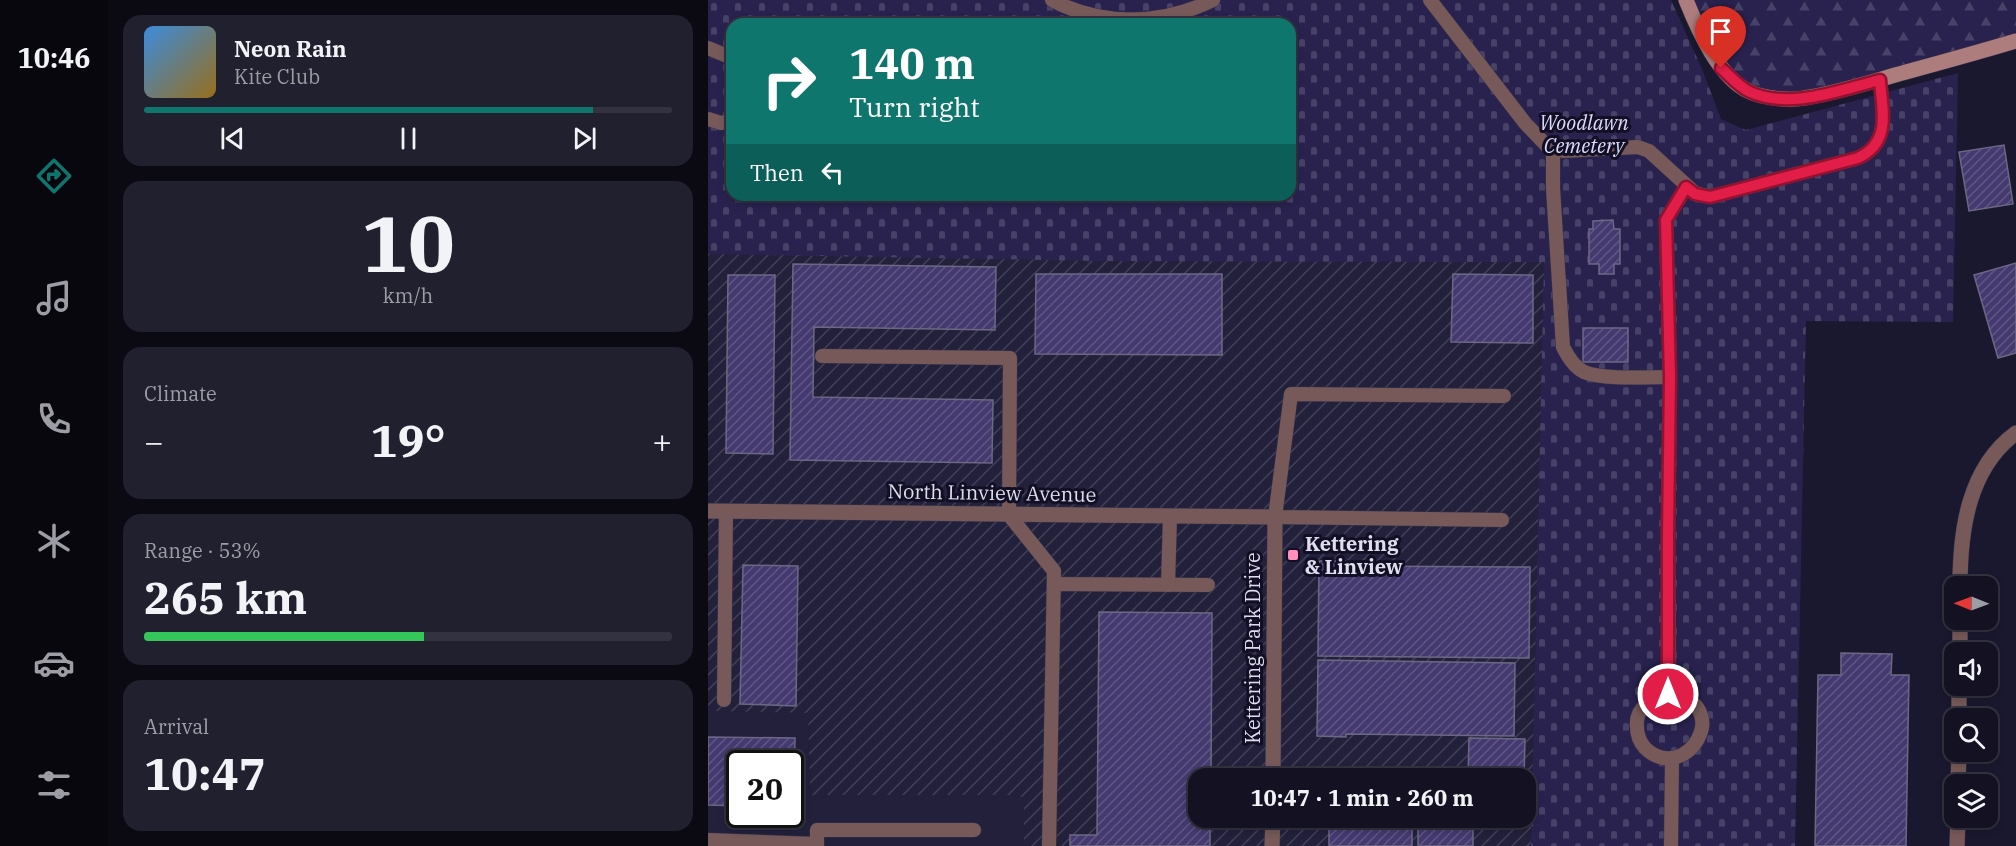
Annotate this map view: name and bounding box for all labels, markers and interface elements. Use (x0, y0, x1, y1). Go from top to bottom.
pin (1695, 6, 1746, 68)
icon: arrive (1704, 15, 1737, 48)
text: Neon Rain (234, 34, 347, 63)
text: 140 m (849, 36, 975, 91)
text: 10:46 (18, 40, 90, 75)
icon: right (750, 42, 828, 120)
text: Kite Club (234, 63, 320, 90)
text: Turn right (849, 89, 980, 124)
park label: Woodlawn Cemetery (1539, 109, 1629, 159)
icon: previous (216, 122, 249, 155)
icon: pause (392, 122, 425, 155)
icon: next (568, 122, 601, 155)
icon: directions (33, 155, 75, 197)
icon: left (816, 156, 849, 189)
text: Then (750, 158, 804, 187)
text: 10 (361, 192, 455, 293)
icon: music (33, 277, 75, 319)
text: km/h (383, 282, 433, 309)
text: Climate (144, 380, 217, 407)
icon: phone (33, 398, 75, 440)
text: 19° (370, 411, 446, 469)
text: − (144, 420, 164, 463)
text: + (652, 420, 672, 463)
street label: North Linview Avenue (887, 477, 1097, 508)
icon: climate (33, 520, 75, 562)
place label: Kettering & Linview (1305, 530, 1403, 580)
text: Range · 53% (144, 537, 261, 564)
marker: Kettering & Linview (1286, 548, 1300, 562)
street label: Kettering Park Drive (1239, 552, 1266, 744)
text: 265 km (144, 568, 307, 626)
north arrow (1944, 576, 1998, 630)
map controls (1944, 576, 1998, 828)
icon: car (33, 642, 75, 684)
button: sound (1944, 642, 1998, 696)
position arrow (1636, 662, 1700, 726)
button: search (1944, 708, 1998, 762)
text: Arrival (144, 713, 209, 740)
text: 10:47 (144, 744, 266, 802)
speed limit sign: 20 (726, 750, 804, 828)
icon: filters (33, 764, 75, 806)
button: layers (1944, 774, 1998, 828)
text: 10:47 · 1 min · 260 m (1250, 783, 1474, 812)

